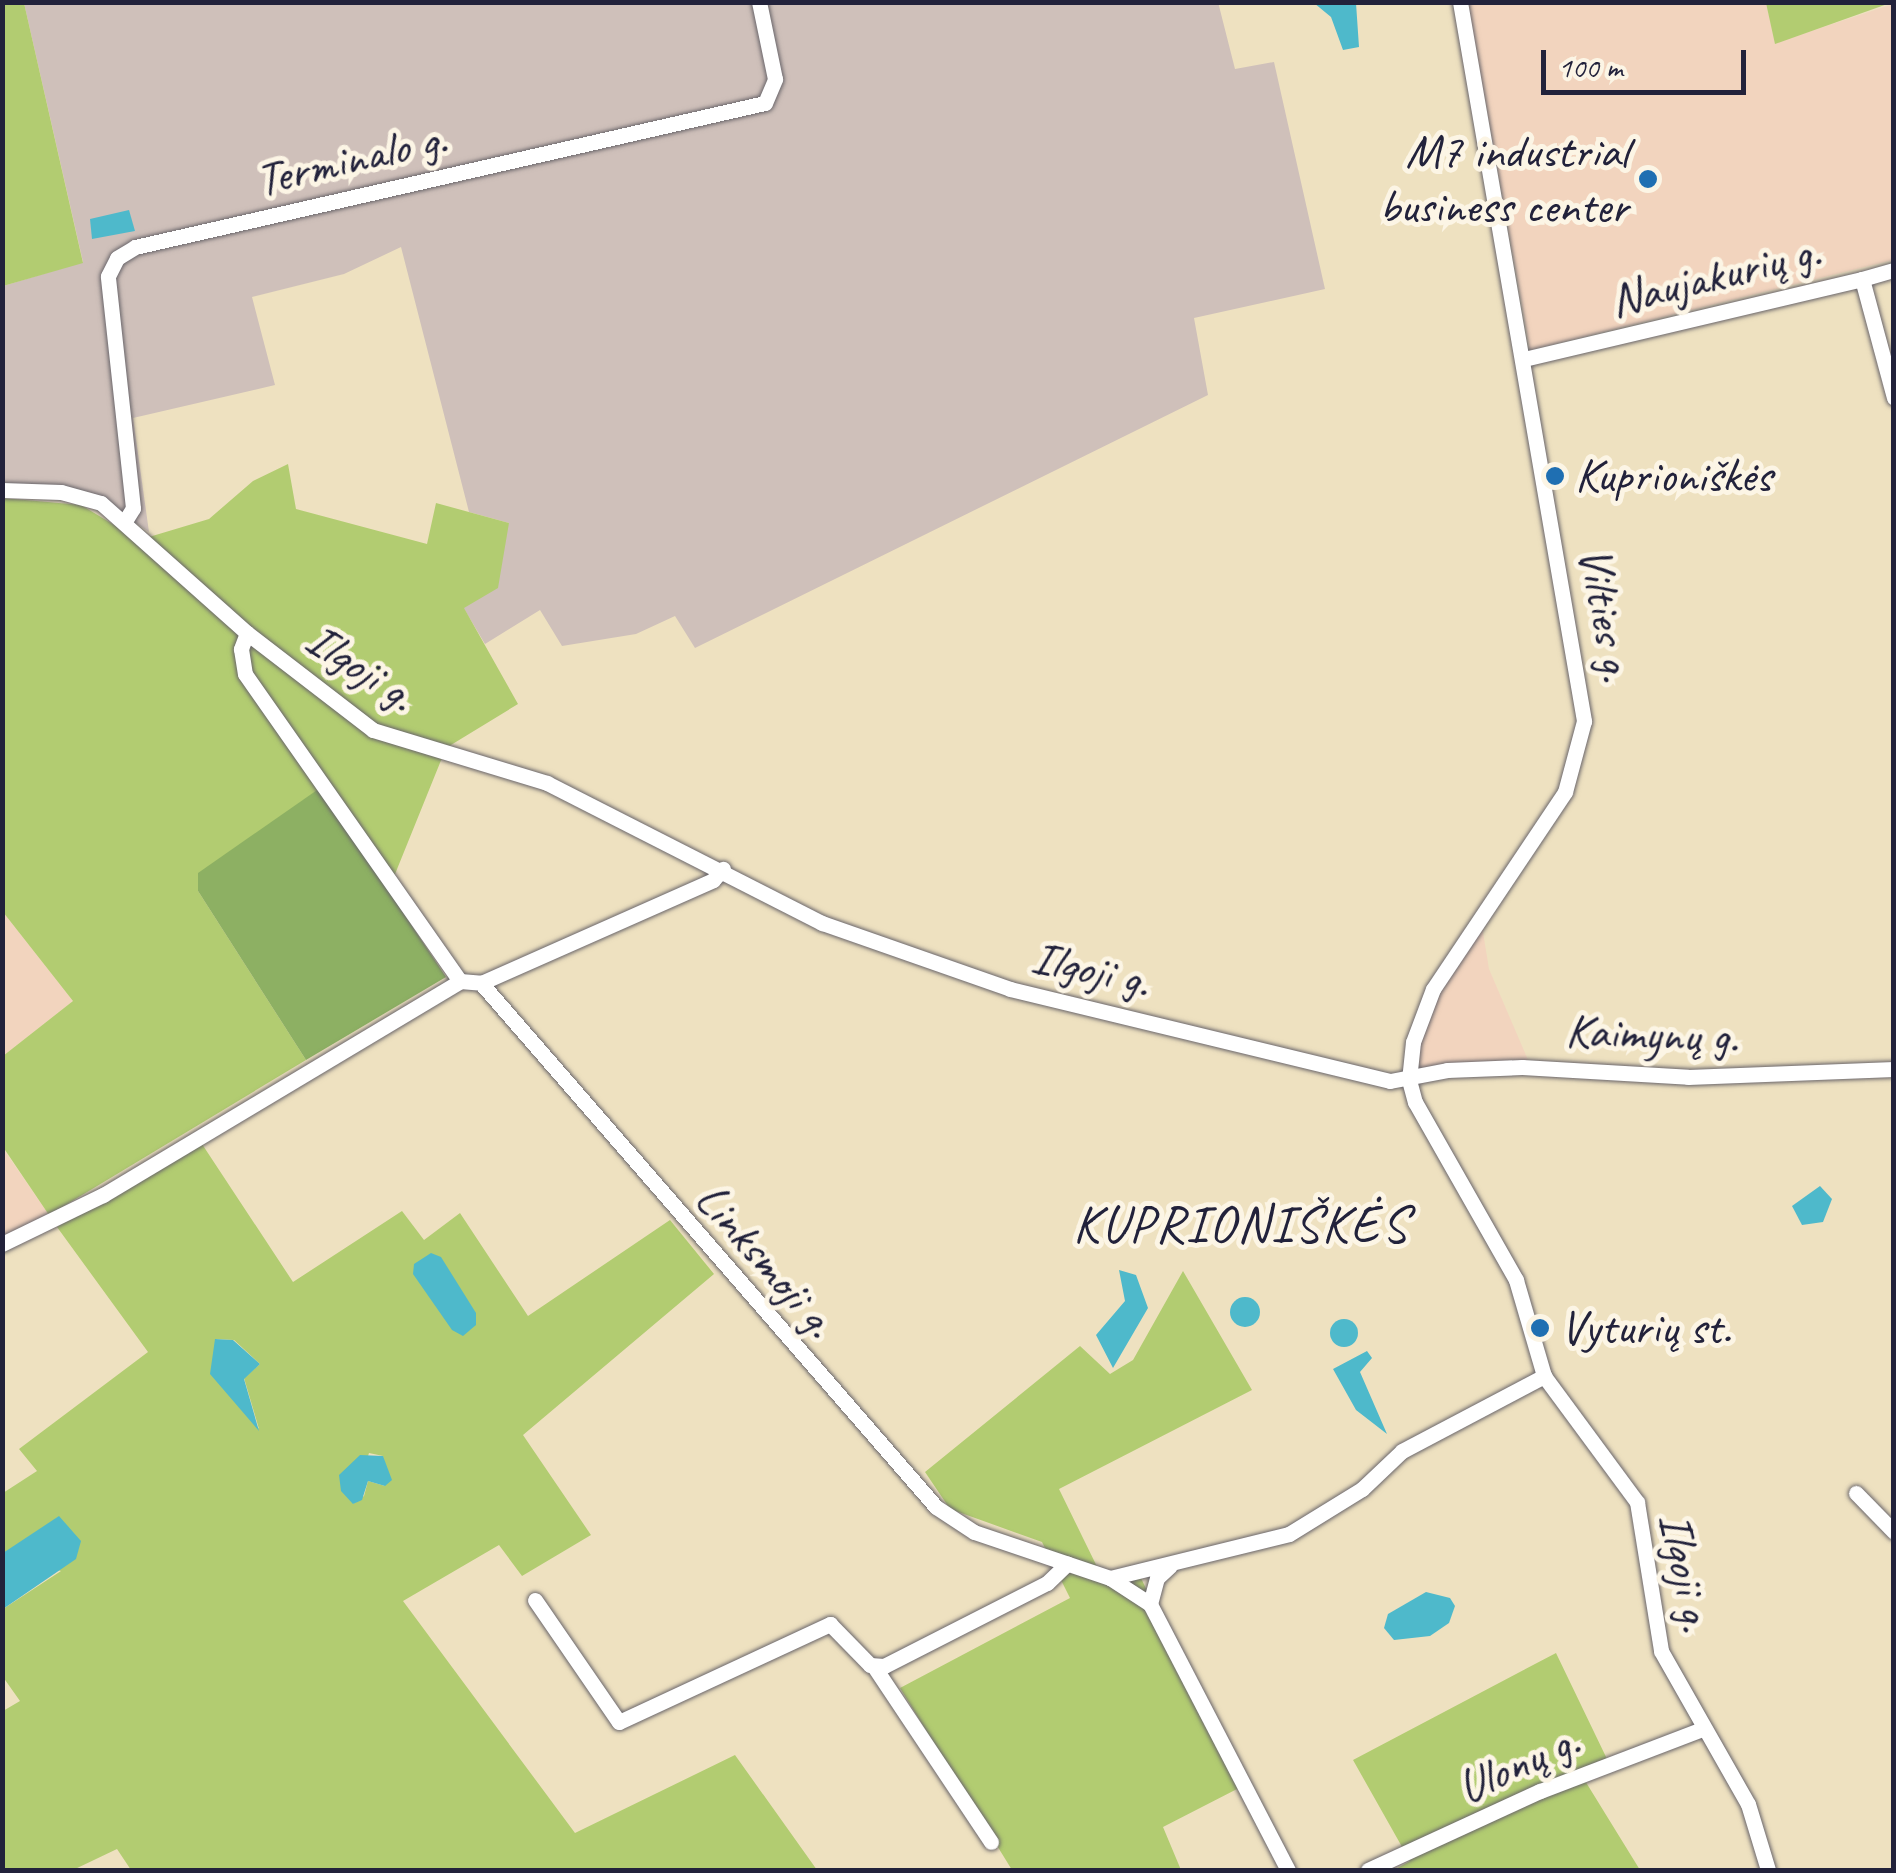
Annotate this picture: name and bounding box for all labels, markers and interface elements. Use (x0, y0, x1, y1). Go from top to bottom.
scale bar (1546, 30, 1751, 92)
text: 100 m (1558, 48, 1623, 86)
street label: Terminalo g. (250, 109, 452, 209)
place label: M7 industrial business center (1380, 122, 1628, 235)
marker: M7 industrial business center (1637, 168, 1659, 190)
street label: Naujakurių g. (1604, 222, 1826, 330)
place label: Kuprioniškės (1575, 447, 1772, 505)
marker: Kuprioniškės (1544, 465, 1566, 487)
street label: Vilties g. (1566, 542, 1646, 686)
street label: Ilgoji g. (295, 610, 427, 724)
street label: Ilgoji g. (1026, 928, 1156, 1010)
street label: Kaimynų g. (1565, 1002, 1739, 1066)
street label: Linksmoji g. (683, 1171, 849, 1349)
district label: KUPRIONIŠKĖS (1074, 1194, 1408, 1256)
place label: Vyturių st. (1560, 1299, 1731, 1357)
marker: Vyturių st. (1529, 1317, 1551, 1339)
street label: Ilgoji g. (1646, 1508, 1726, 1636)
street label: Ulonų g. (1448, 1712, 1588, 1816)

